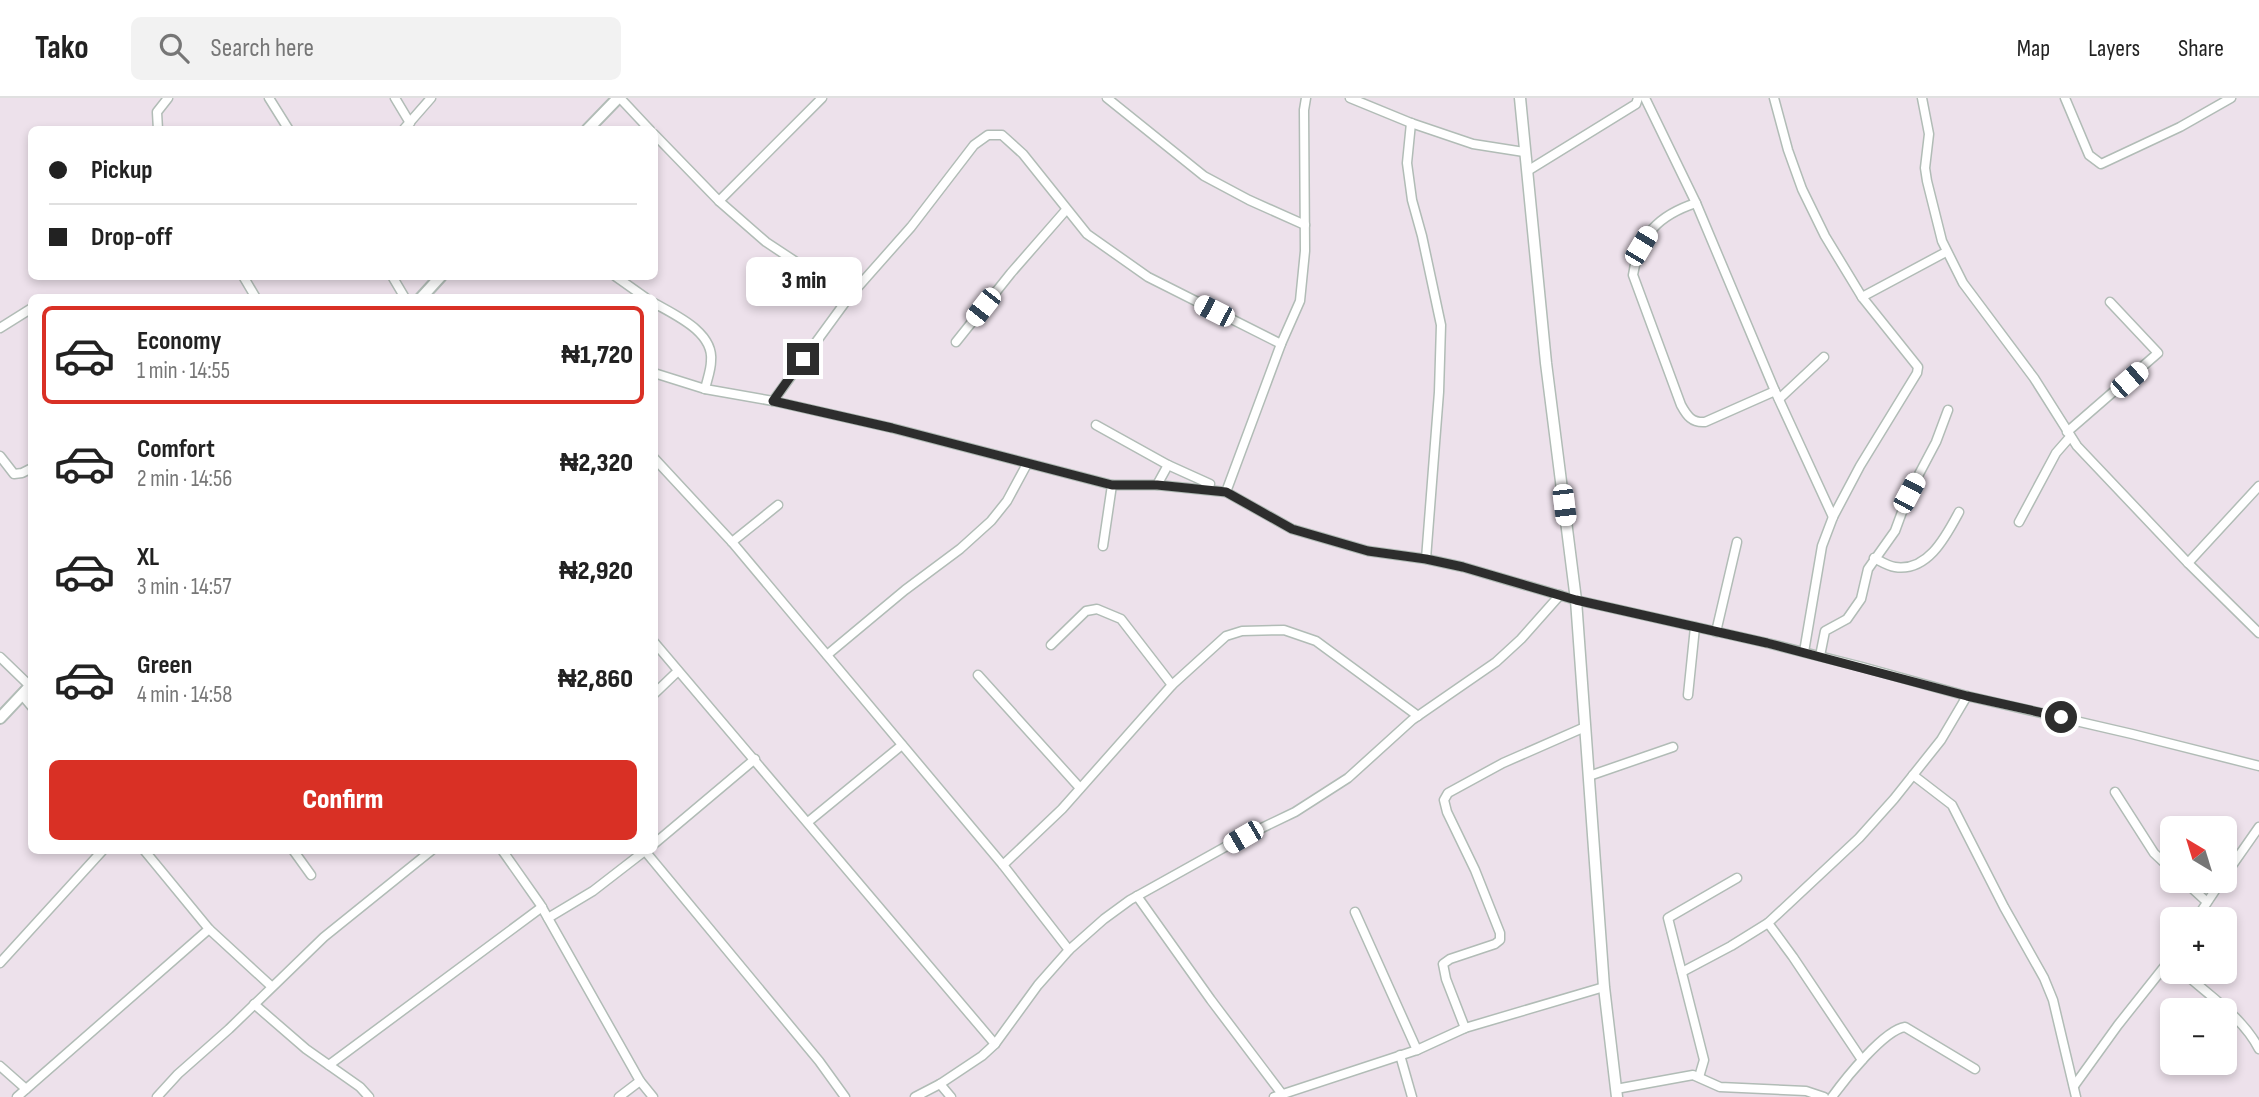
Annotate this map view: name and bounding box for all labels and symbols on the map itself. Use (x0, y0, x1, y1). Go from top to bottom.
car (1622, 223, 1661, 269)
callout: 3 min (745, 258, 861, 306)
car (962, 284, 1005, 330)
car (1191, 292, 1238, 330)
route end (787, 343, 819, 375)
car (2107, 358, 2152, 402)
car (1890, 470, 1929, 516)
car (1552, 483, 1577, 527)
route start (2045, 701, 2077, 733)
north arrow (2160, 816, 2236, 892)
car (1220, 817, 1267, 857)

